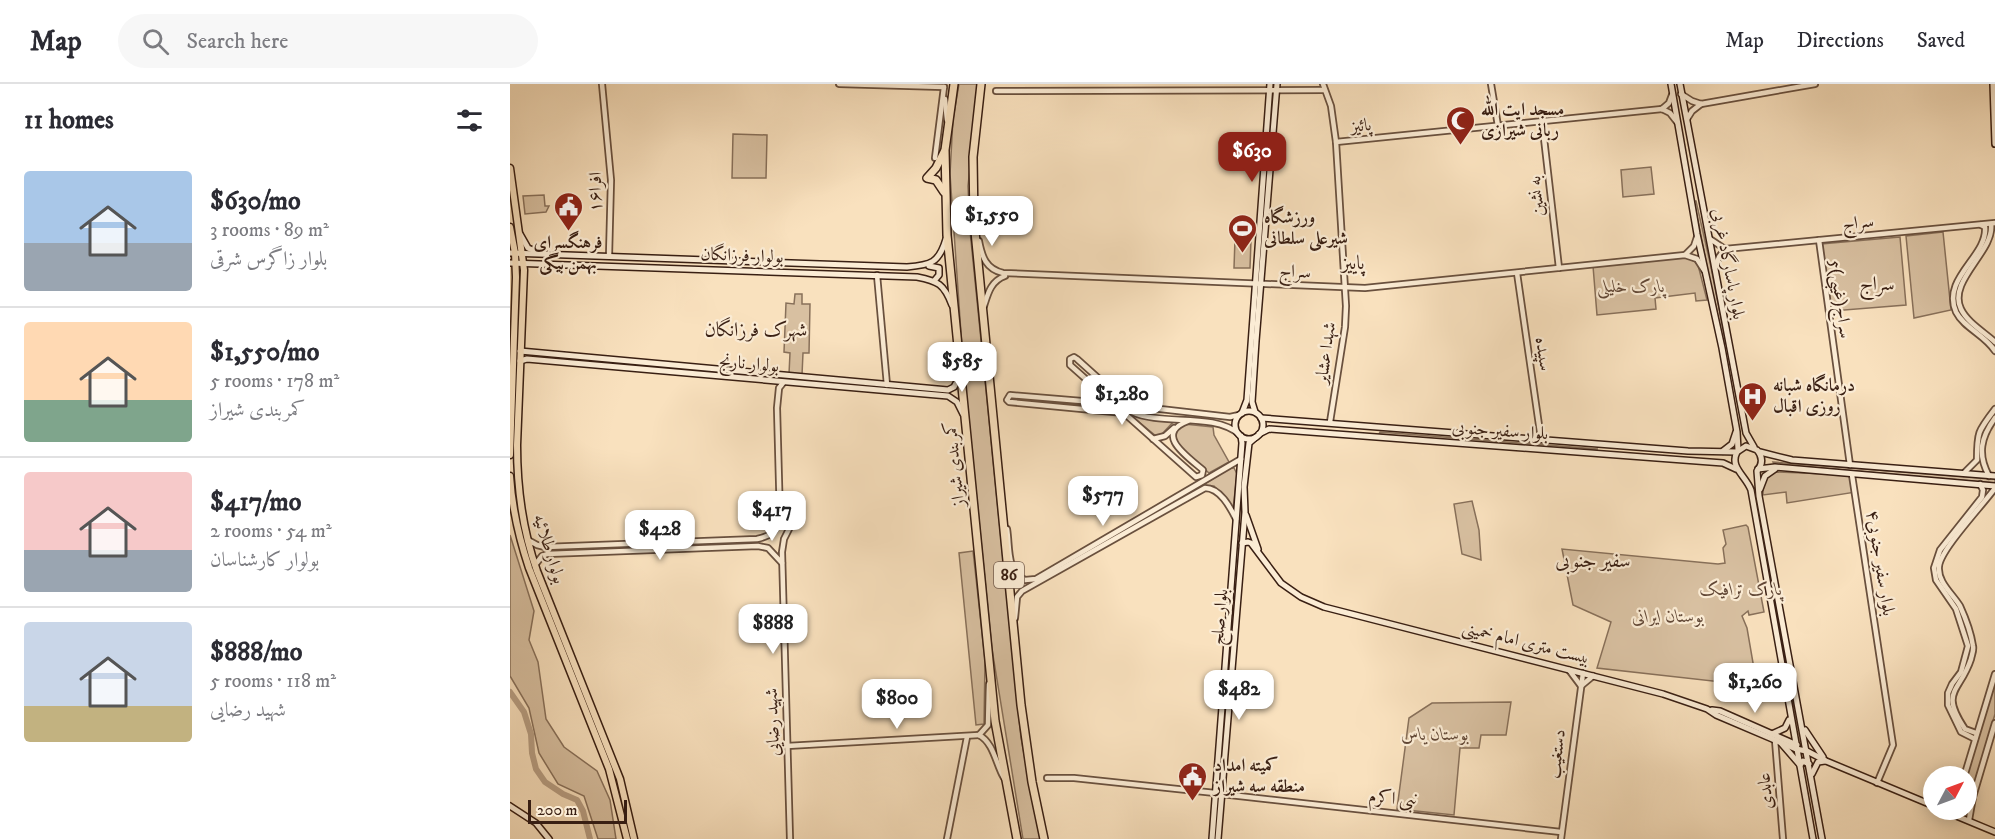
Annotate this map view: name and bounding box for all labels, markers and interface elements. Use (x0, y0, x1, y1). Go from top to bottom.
search box (118, 14, 538, 68)
text: Map (30, 24, 82, 59)
icon: search (139, 25, 172, 58)
text: Search here (187, 28, 288, 55)
text: Map (1725, 28, 1764, 54)
text: Directions (1797, 28, 1884, 54)
text: Saved (1917, 28, 1965, 54)
place label: مسجد ایت الله ربانی شیرازی (1481, 94, 1564, 142)
text: 11 homes (24, 104, 114, 137)
icon: filters (453, 104, 486, 137)
mosque icon: مسجد ایت الله ربانی شیرازی (1444, 104, 1476, 146)
street label: پائیز (1347, 114, 1374, 139)
pin: $630 (1216, 132, 1288, 183)
text: $630 (1232, 139, 1272, 164)
street label: ۱۶افرا (585, 172, 607, 212)
street label: به نشین (1524, 175, 1550, 217)
text: $630/mo (210, 185, 301, 218)
public building icon: فرهنگسرای بهمن بیگی (552, 190, 584, 232)
icon: home (72, 195, 144, 267)
pin: $1,550 (943, 196, 1041, 247)
text: $1,550 (965, 203, 1019, 228)
place label: ورزشگاه شیرعلی سلطانی (1263, 205, 1348, 252)
street label: بلوار پاسارگاد غربی (1705, 206, 1751, 322)
street label: سراج (1841, 210, 1875, 240)
sports icon: ورزشگاه شیرعلی سلطانی (1227, 212, 1259, 254)
text: 3 rooms · 89 m² (210, 218, 329, 243)
place label: فرهنگسرای بهمن بیگی (533, 230, 603, 275)
street label: بولوار فرزانگان (700, 242, 784, 268)
text: بلوار زاگرس شرقی (210, 247, 327, 272)
district label: پاییز (1339, 251, 1366, 277)
street label: 5سراج(غیبی) (1820, 258, 1856, 340)
street label: سراج (1278, 260, 1312, 288)
district label: سراج (1859, 272, 1895, 301)
park label: پارک خلیلی (1597, 276, 1667, 299)
district label: شهرک فرزانگان (705, 316, 808, 343)
street label: شهدا عشایر (1311, 321, 1341, 387)
text: $1,550/mo (210, 336, 319, 369)
street label: سپیده (1529, 336, 1556, 373)
pin: $585 (926, 342, 998, 393)
icon: home (72, 346, 144, 418)
text: $585 (942, 349, 982, 374)
street label: بولوار نارنج (718, 350, 780, 382)
text: 5 rooms · 178 m² (210, 369, 339, 394)
place label: درمانگاه شبانه روزی اقبال (1773, 373, 1855, 418)
pin: $1,280 (1073, 375, 1171, 426)
hospital icon: درمانگاه شبانه روزی اقبال (1736, 380, 1768, 422)
text: $1,280 (1095, 382, 1149, 407)
text: کمربندی شیراز (210, 398, 306, 423)
street label: بلوار سفیر جنوبی (1451, 417, 1549, 446)
street label: کمربندی شیراز (940, 420, 971, 510)
pin: $577 (1067, 476, 1139, 527)
text: $577 (1082, 483, 1124, 508)
text: $417/mo (210, 486, 301, 519)
pin: $417 (736, 491, 808, 542)
icon: home (72, 496, 144, 568)
text: $417 (752, 498, 792, 523)
street label: بلوار سفیر جنوبی۴ (1860, 508, 1899, 618)
pin: $428 (624, 510, 696, 561)
street label: بولوار طلائیه (528, 511, 570, 587)
text: $428 (639, 517, 681, 542)
text: 2 rooms · 54 m² (210, 519, 332, 544)
text: بولوار کارشناسان (210, 548, 319, 573)
district label: سفیر جنوبی (1555, 549, 1631, 575)
road number: 86 (994, 562, 1024, 588)
park label: پارک ترافیک (1700, 579, 1784, 602)
street label: بلوار صلح (1207, 588, 1237, 646)
pin: $888 (737, 604, 809, 655)
park label: بوستان ایرانی (1632, 606, 1705, 628)
text: $888 (753, 611, 793, 636)
street label: بیست متری امام خمینی (1459, 617, 1592, 673)
text: $888/mo (210, 636, 302, 669)
icon: home (72, 646, 144, 718)
pin: $1,260 (1706, 663, 1804, 714)
text: 5 rooms · 118 m² (210, 669, 336, 694)
pin: $482 (1203, 670, 1275, 721)
text: $1,260 (1728, 670, 1782, 695)
text: $482 (1218, 677, 1260, 702)
pin: $800 (861, 679, 933, 730)
text: $800 (876, 686, 918, 711)
street label: شهید رضایی (761, 687, 785, 757)
text: شهید رضایی (210, 698, 286, 723)
park label: بوستان یاس (1401, 724, 1470, 746)
street label: دستغیب (1543, 728, 1571, 780)
place label: کمیته امداد منطقه سه شیراز (1212, 755, 1305, 798)
public building icon: کمیته امداد منطقه سه شیراز (1177, 760, 1209, 802)
north arrow (1923, 766, 1977, 820)
map controls (1923, 766, 1977, 820)
street label: عابدی (1753, 772, 1779, 810)
street label: نبی اکرم (1367, 785, 1419, 816)
scale bar (528, 797, 627, 824)
text: 200 m (537, 800, 578, 820)

